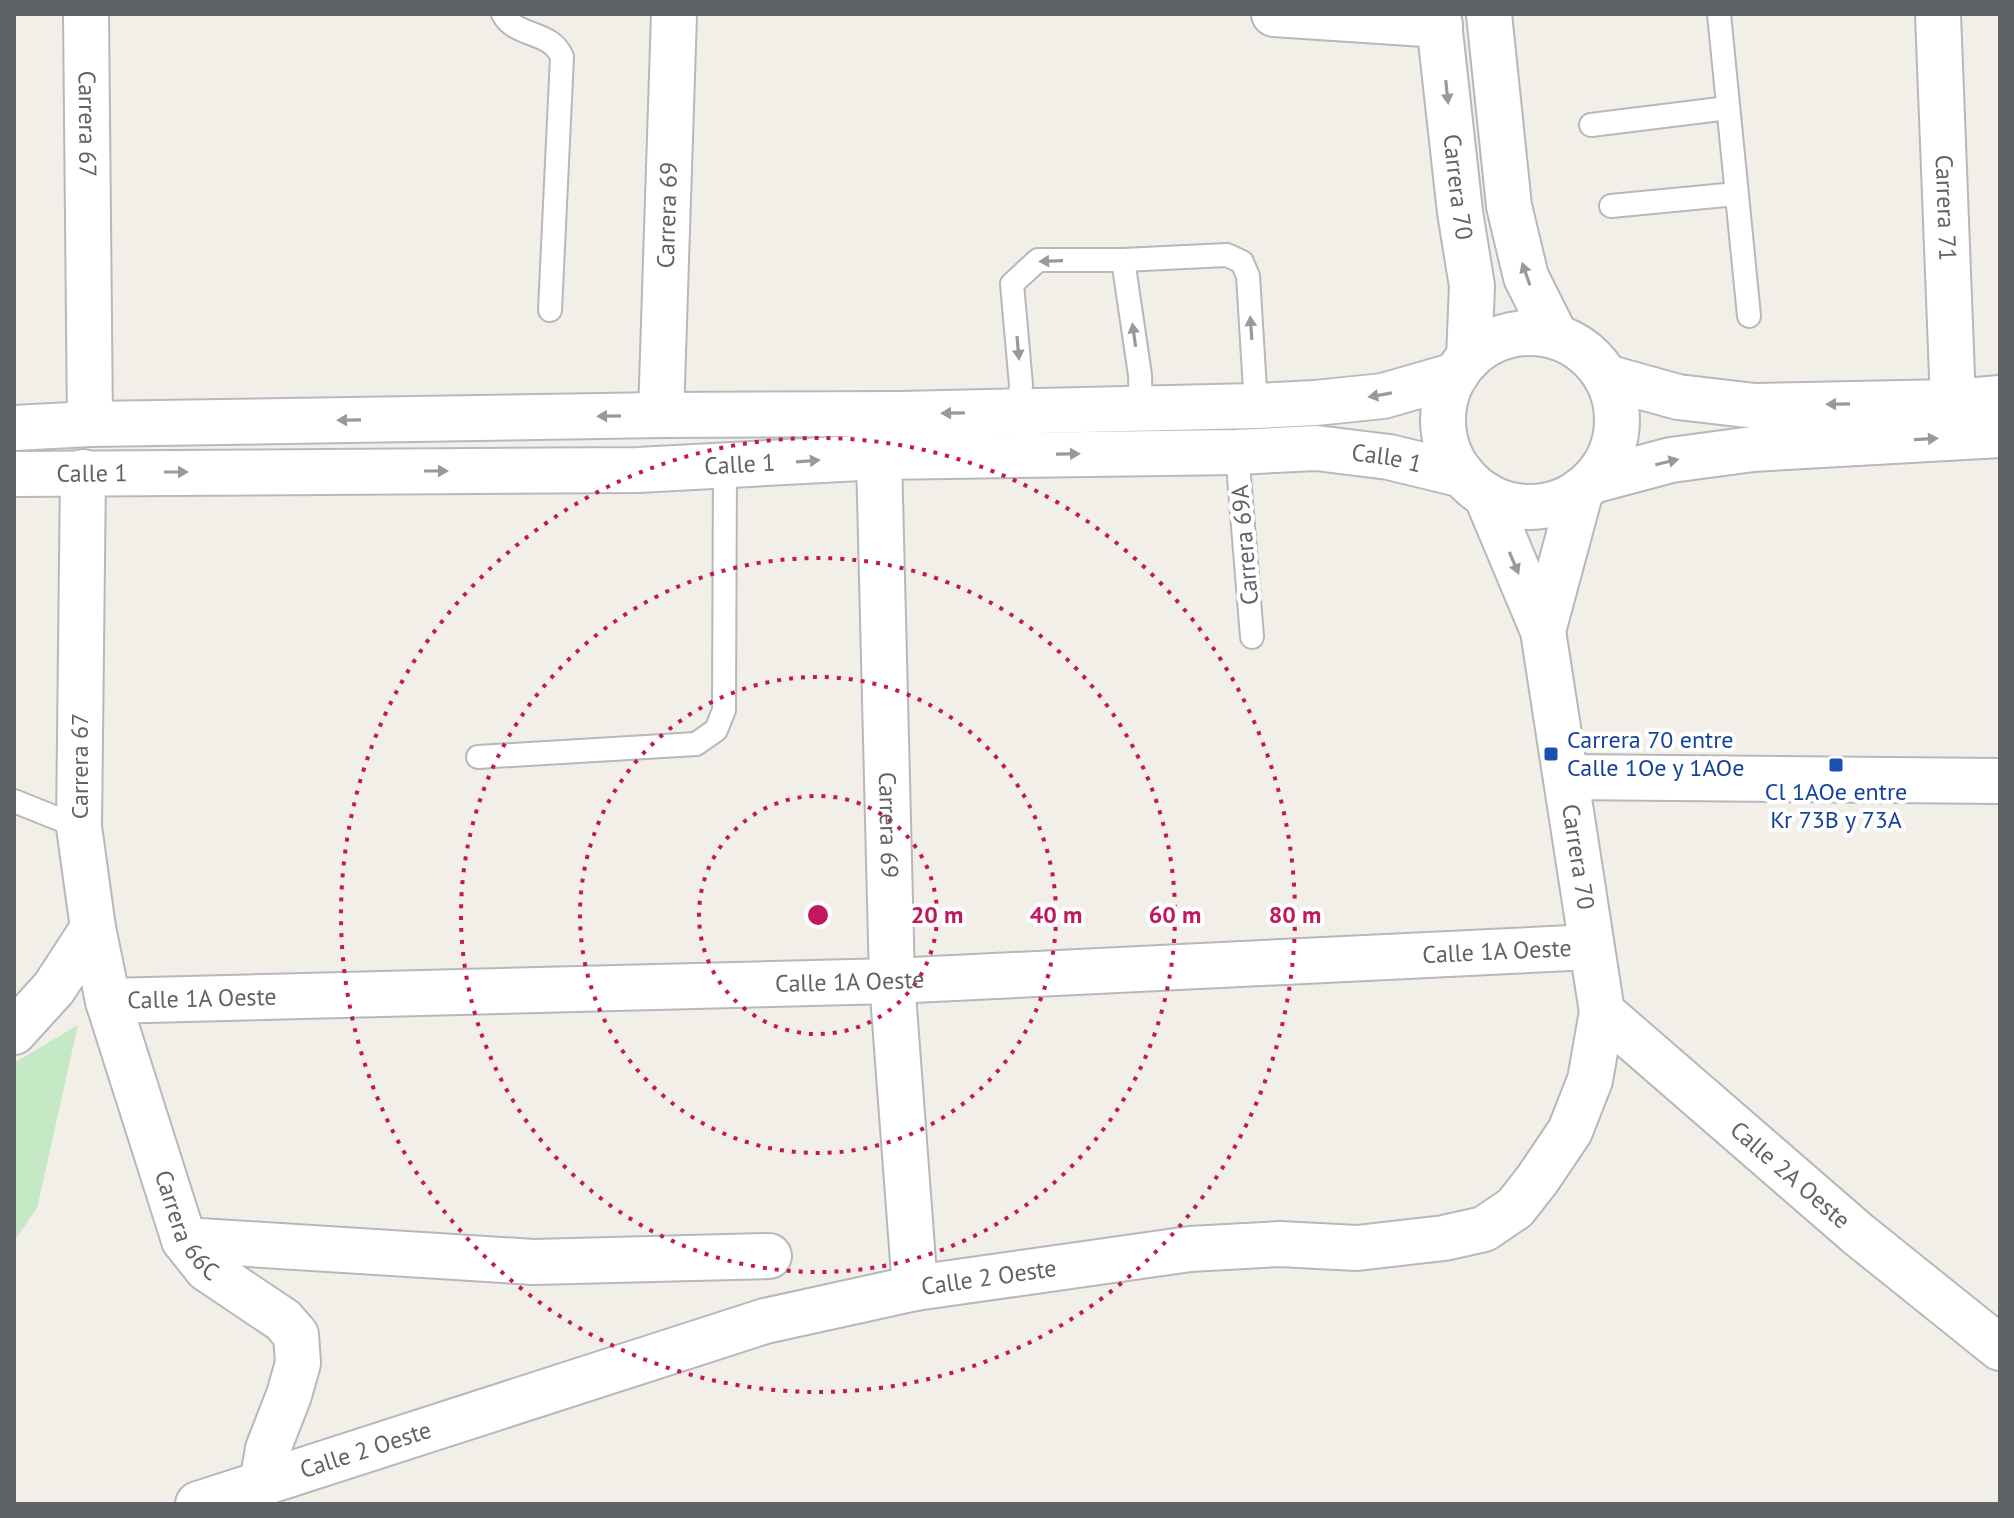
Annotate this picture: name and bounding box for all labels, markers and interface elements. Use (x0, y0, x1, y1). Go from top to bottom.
street label: Carrera 67 (72, 71, 104, 177)
one-way arrow (1441, 79, 1454, 104)
street label: Carrera 70 (1436, 132, 1480, 242)
street label: Carrera 71 (1928, 154, 1964, 262)
street label: Carrera 69 (650, 161, 684, 269)
one-way arrow (1037, 254, 1063, 267)
one-way arrow (1520, 262, 1532, 286)
one-way arrow (1244, 315, 1257, 340)
one-way arrow (1127, 322, 1140, 347)
one-way arrow (1012, 336, 1025, 361)
one-way arrow (1368, 389, 1393, 402)
one-way arrow (1825, 398, 1850, 411)
one-way arrow (940, 407, 965, 419)
one-way arrow (596, 409, 621, 422)
one-way arrow (336, 414, 361, 426)
one-way arrow (1914, 432, 1939, 445)
street label: Calle 1 (1350, 437, 1425, 479)
street label: Calle 1 (704, 447, 776, 481)
one-way arrow (1056, 448, 1081, 460)
one-way arrow (796, 454, 821, 467)
one-way arrow (1655, 455, 1680, 468)
street label: Calle 1 (56, 457, 128, 489)
one-way arrow (424, 465, 449, 477)
one-way arrow (164, 466, 189, 478)
street label: Carrera 69A (1224, 484, 1265, 606)
one-way arrow (1508, 551, 1521, 575)
street label: Carrera 67 (64, 713, 95, 819)
place label: Carrera 70 entre Calle 1Oe y 1AOe (1567, 724, 1744, 783)
marker: Carrera 70 entre Calle 1Oe y 1AOe (1542, 745, 1560, 763)
marker: Cl 1AOe entre Kr 73B y 73A (1827, 756, 1845, 774)
street label: Carrera 69 (872, 771, 905, 878)
place label: Cl 1AOe entre Kr 73B y 73A (1765, 776, 1907, 835)
street label: Carrera 70 (1555, 802, 1602, 912)
text: 20 m (911, 899, 963, 930)
text: 40 m (1030, 899, 1082, 930)
text: 60 m (1149, 899, 1201, 930)
text: 80 m (1269, 899, 1321, 930)
centre of rings (804, 901, 832, 929)
street label: Calle 1A Oeste (1422, 932, 1572, 970)
street label: Calle 1A Oeste (775, 963, 925, 999)
street label: Calle 1A Oeste (127, 981, 277, 1016)
street label: Calle 2A Oeste (1724, 1114, 1857, 1235)
street label: Carrera 66C (148, 1166, 225, 1287)
street label: Calle 2 Oeste (919, 1252, 1058, 1302)
street label: Calle 2 Oeste (296, 1414, 435, 1485)

